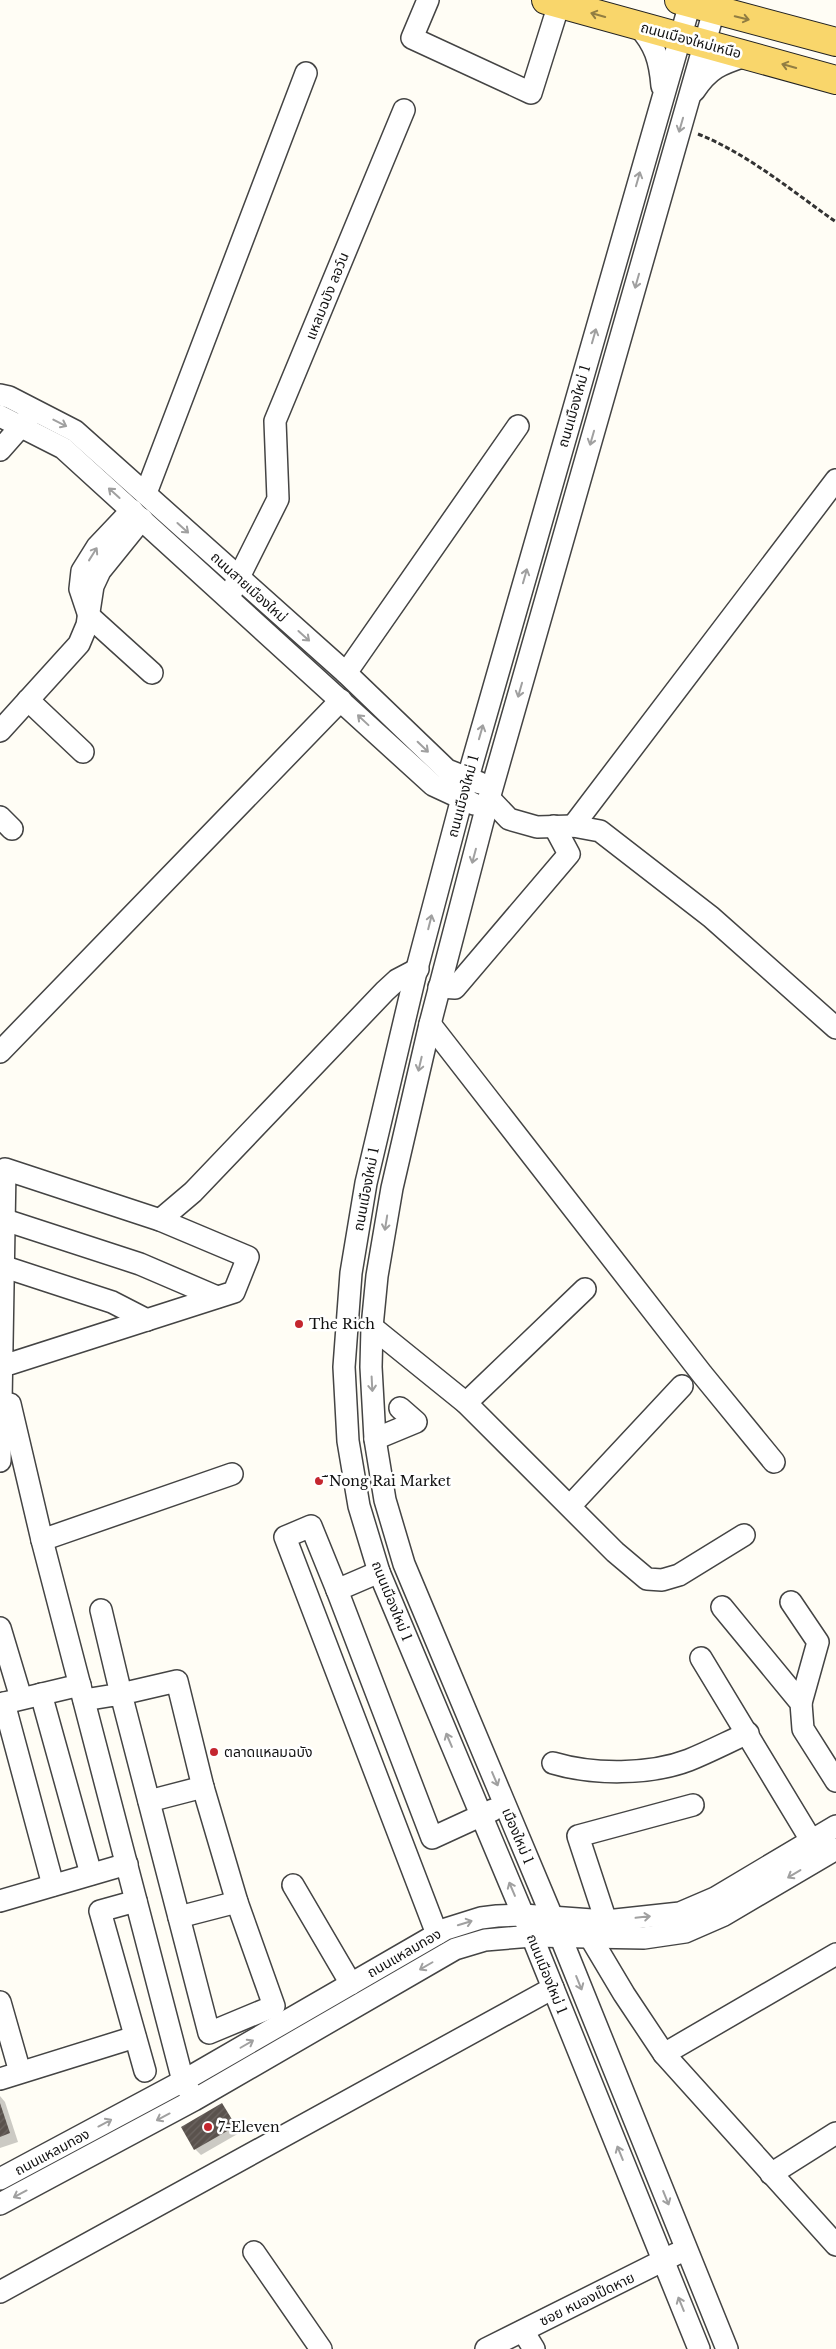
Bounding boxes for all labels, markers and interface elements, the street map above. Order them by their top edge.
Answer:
one-way arrow [591,9,607,19]
one-way arrow [734,14,750,23]
street label: ถนนเมืองใหม่เหนือ [639,18,743,62]
one-way arrow [781,61,797,71]
one-way arrow [676,117,686,133]
one-way arrow [634,172,644,188]
street label: แหลมฉบัง ลอว์น [301,250,353,342]
one-way arrow [631,273,641,289]
one-way arrow [589,328,599,344]
street label: ถนนเมืองใหม่ 1 [554,363,594,449]
one-way arrow [52,418,67,428]
one-way arrow [587,429,597,445]
one-way arrow [107,487,120,499]
one-way arrow [177,522,190,534]
one-way arrow [88,548,98,562]
street label: ถนนสายเมืองใหม่ [207,548,291,626]
one-way arrow [521,568,531,584]
one-way arrow [298,630,311,642]
one-way arrow [515,681,525,697]
one-way arrow [357,714,369,726]
one-way arrow [476,725,486,741]
one-way arrow [417,741,429,753]
street label: ถนนเมืองใหม่ 1 [443,753,483,839]
one-way arrow [469,847,478,863]
one-way arrow [426,914,435,930]
one-way arrow [415,1056,424,1072]
street label: ถนนเมืองใหม่ 1 [349,1146,383,1232]
one-way arrow [380,1214,390,1230]
place label: The Rich [309,1315,375,1333]
marker: The Rich [293,1318,305,1330]
one-way arrow [367,1376,376,1392]
place label: ืNong Rai Market [321,1472,452,1490]
marker: ืNong Rai Market [313,1475,325,1487]
street label: ถนนเมืองใหม่ 1 [368,1558,416,1644]
one-way arrow [444,1732,453,1748]
place label: ตลาดแหลมฉบัง [224,1743,312,1761]
marker: ตลาดแหลมฉบัง [208,1746,220,1758]
one-way arrow [490,1771,500,1786]
street label: เมืองใหม่ 1 [498,1805,538,1867]
one-way arrow [788,1869,802,1879]
one-way arrow [507,1882,517,1897]
one-way arrow [635,1912,651,1922]
one-way arrow [456,1917,472,1927]
street label: ถนนแหลมทอง [364,1925,444,1981]
street label: ถนนเมืองใหม่ 1 [523,1931,571,2017]
one-way arrow [419,1962,433,1972]
one-way arrow [575,1975,585,1990]
one-way arrow [239,2039,253,2049]
one-way arrow [156,2112,171,2122]
one-way arrow [97,2118,112,2128]
place label: 7-Eleven [218,2118,280,2136]
marker: 7-Eleven [202,2121,214,2133]
street label: ถนนแหลมทอง [11,2125,93,2179]
one-way arrow [615,2146,624,2161]
one-way arrow [13,2189,28,2199]
one-way arrow [663,2191,672,2206]
street label: ซอย หนองเป็ดหาย [536,2268,638,2330]
one-way arrow [675,2297,685,2312]

